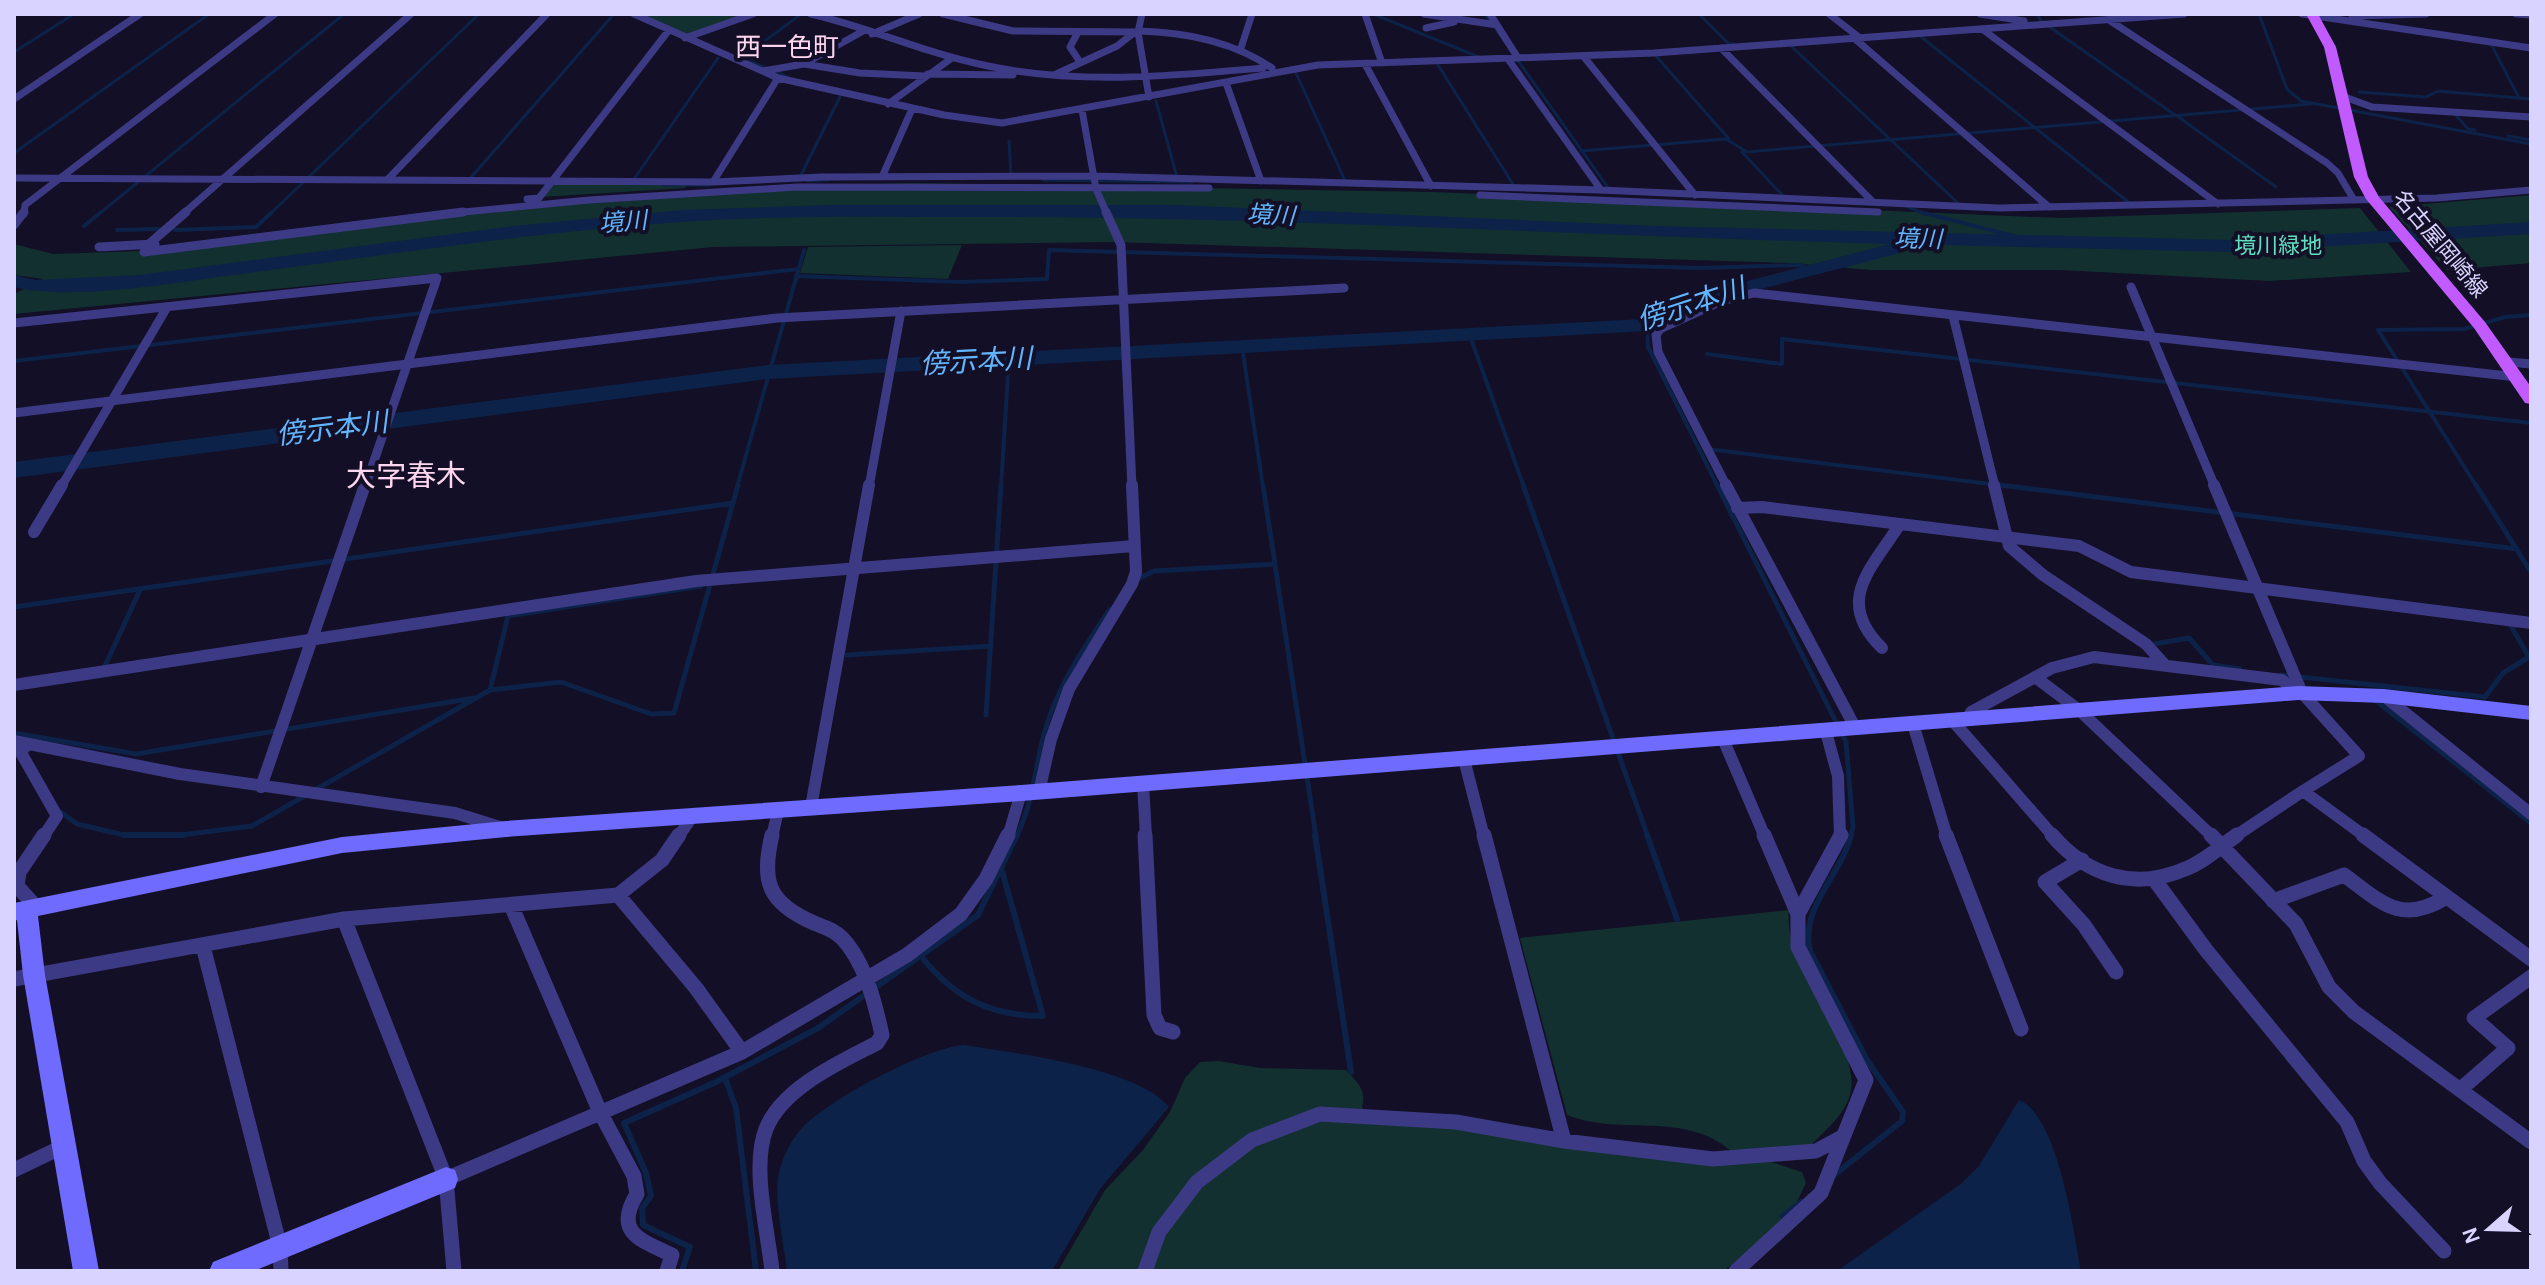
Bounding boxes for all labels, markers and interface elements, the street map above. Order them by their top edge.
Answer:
district label: 西一色町 [735,32,839,63]
street label: 名古屋岡崎線 [2388,185,2492,303]
water label: 境川 [1246,200,1299,230]
water label: 境川 [598,206,651,238]
water label: 境川 [1894,225,1945,253]
park label: 境川緑地 [2234,233,2322,259]
water label: 傍示本川 [1633,270,1752,337]
water label: 傍示本川 [919,341,1036,380]
water label: 傍示本川 [274,404,393,451]
district label: 大字春木 [346,458,466,494]
north arrow [2449,1189,2529,1269]
text: N [2456,1224,2486,1247]

